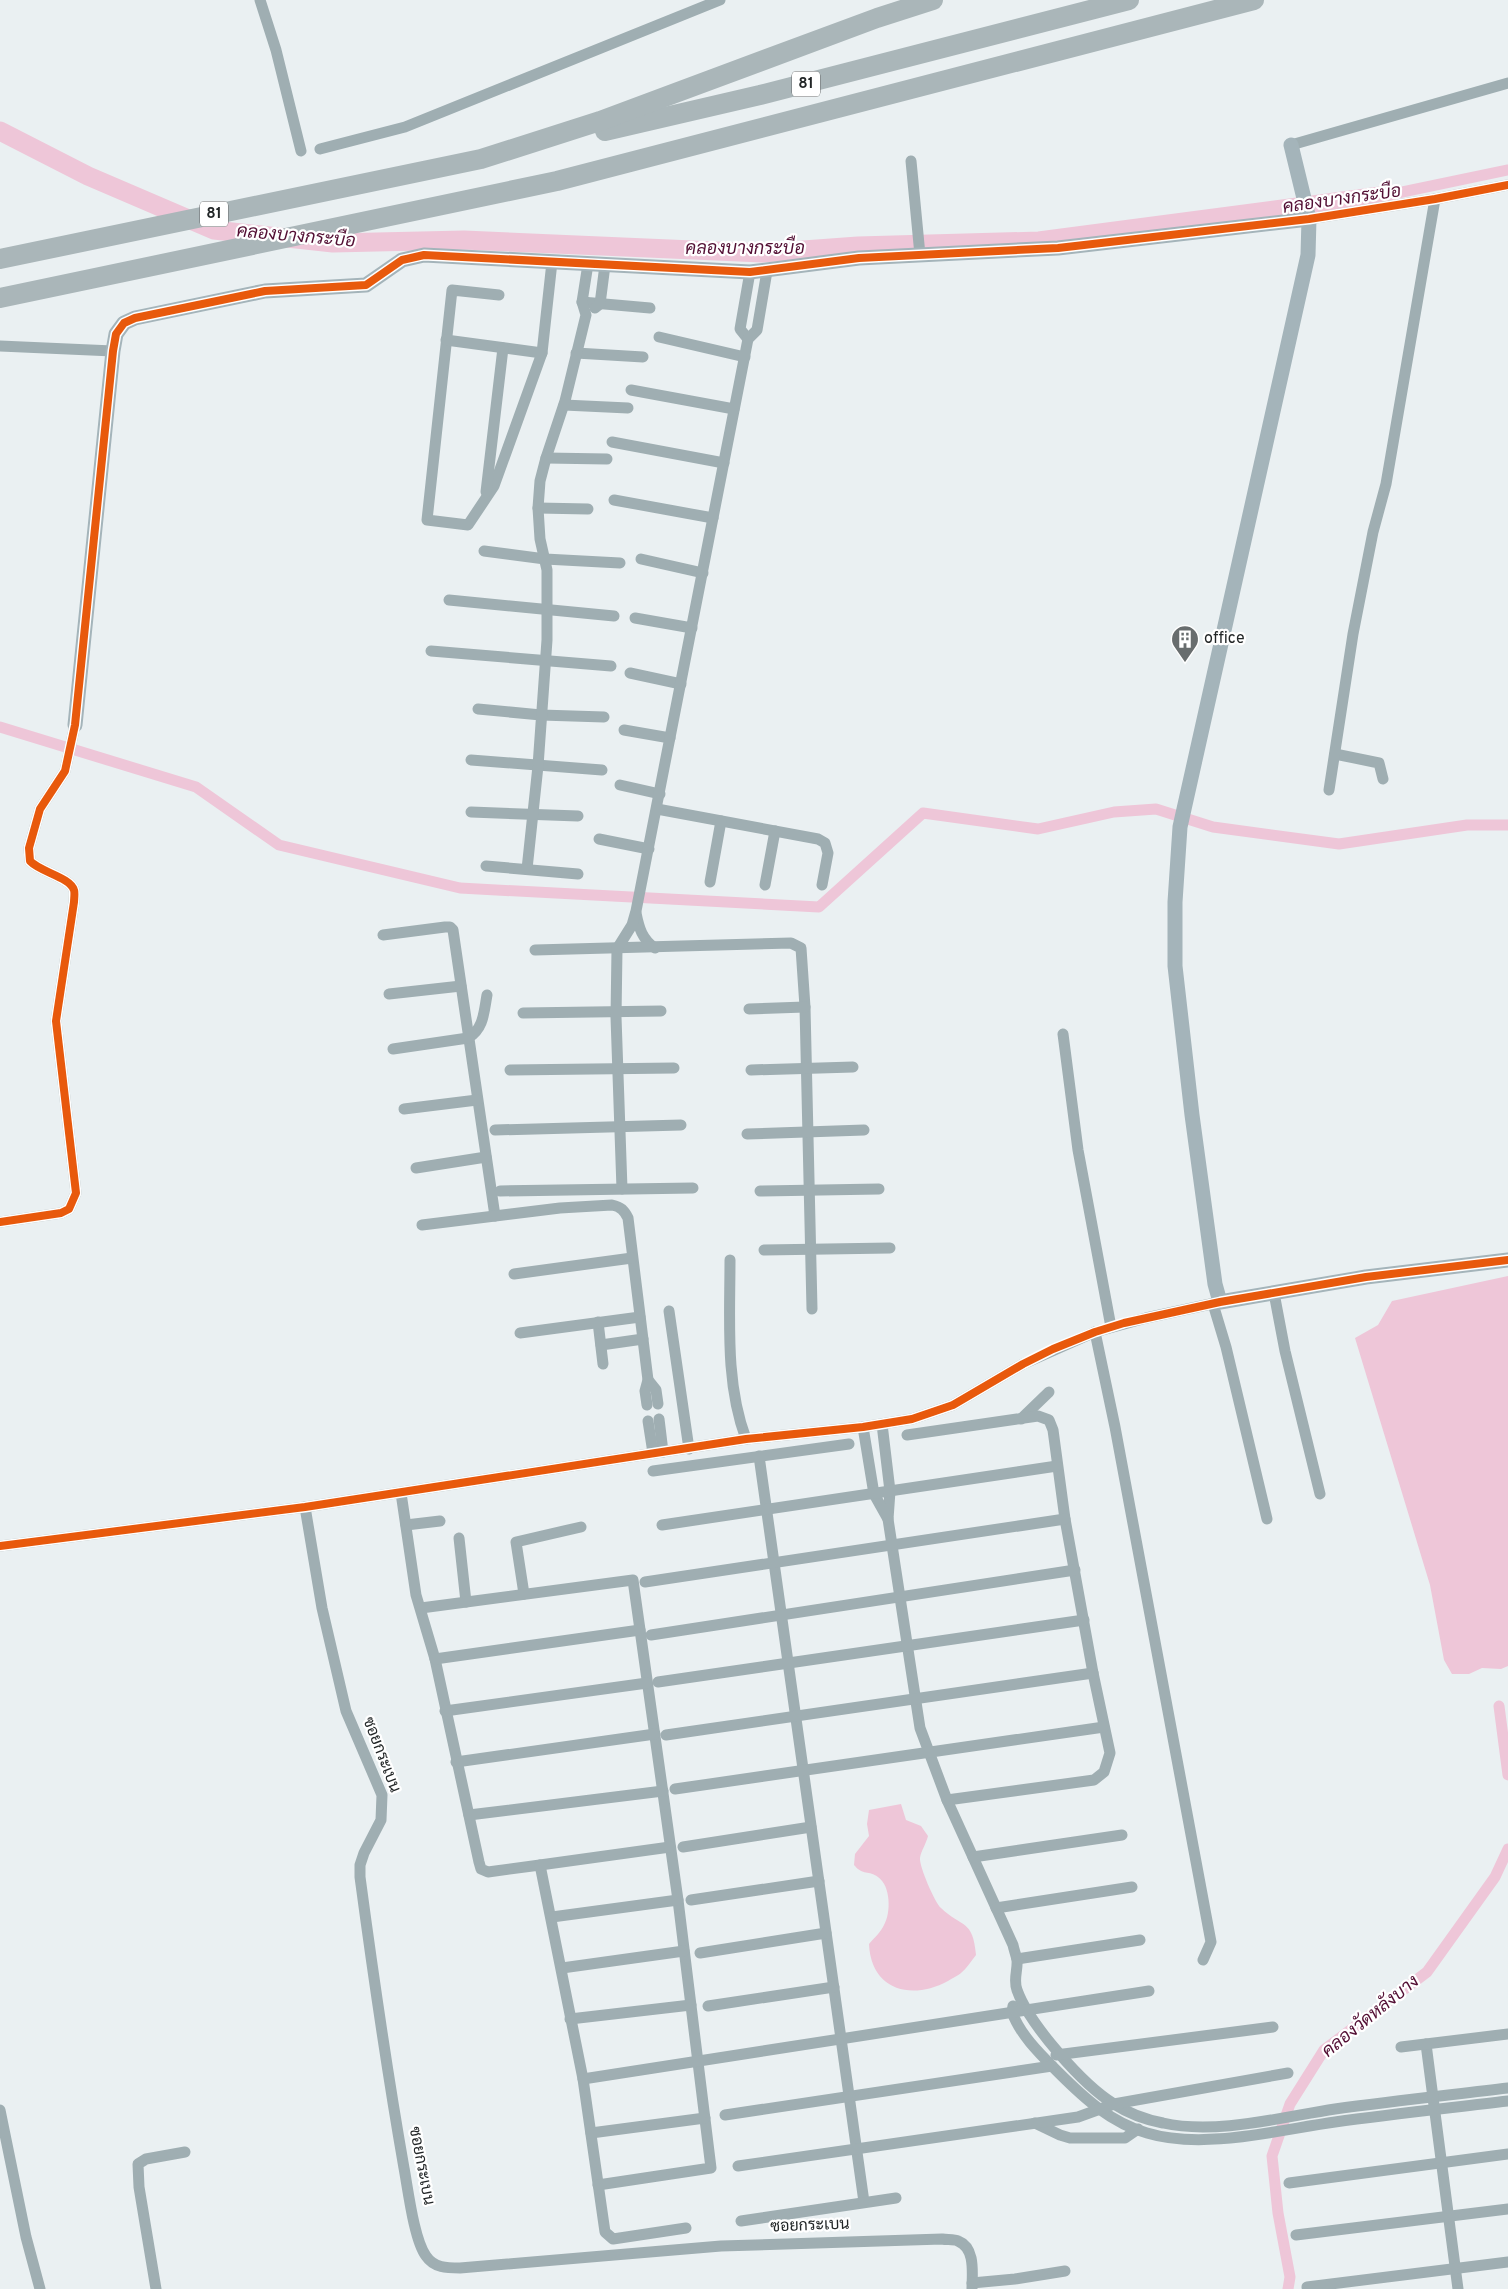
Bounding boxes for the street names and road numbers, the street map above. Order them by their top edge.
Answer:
road number: 81 [792,72,820,96]
road number: 81 [200,202,228,226]
street label: ซอยกระเบน [357,1714,405,1796]
street label: ซอยกระเบน [404,2125,438,2207]
street label: ซอยกระเบน [770,2215,850,2237]

